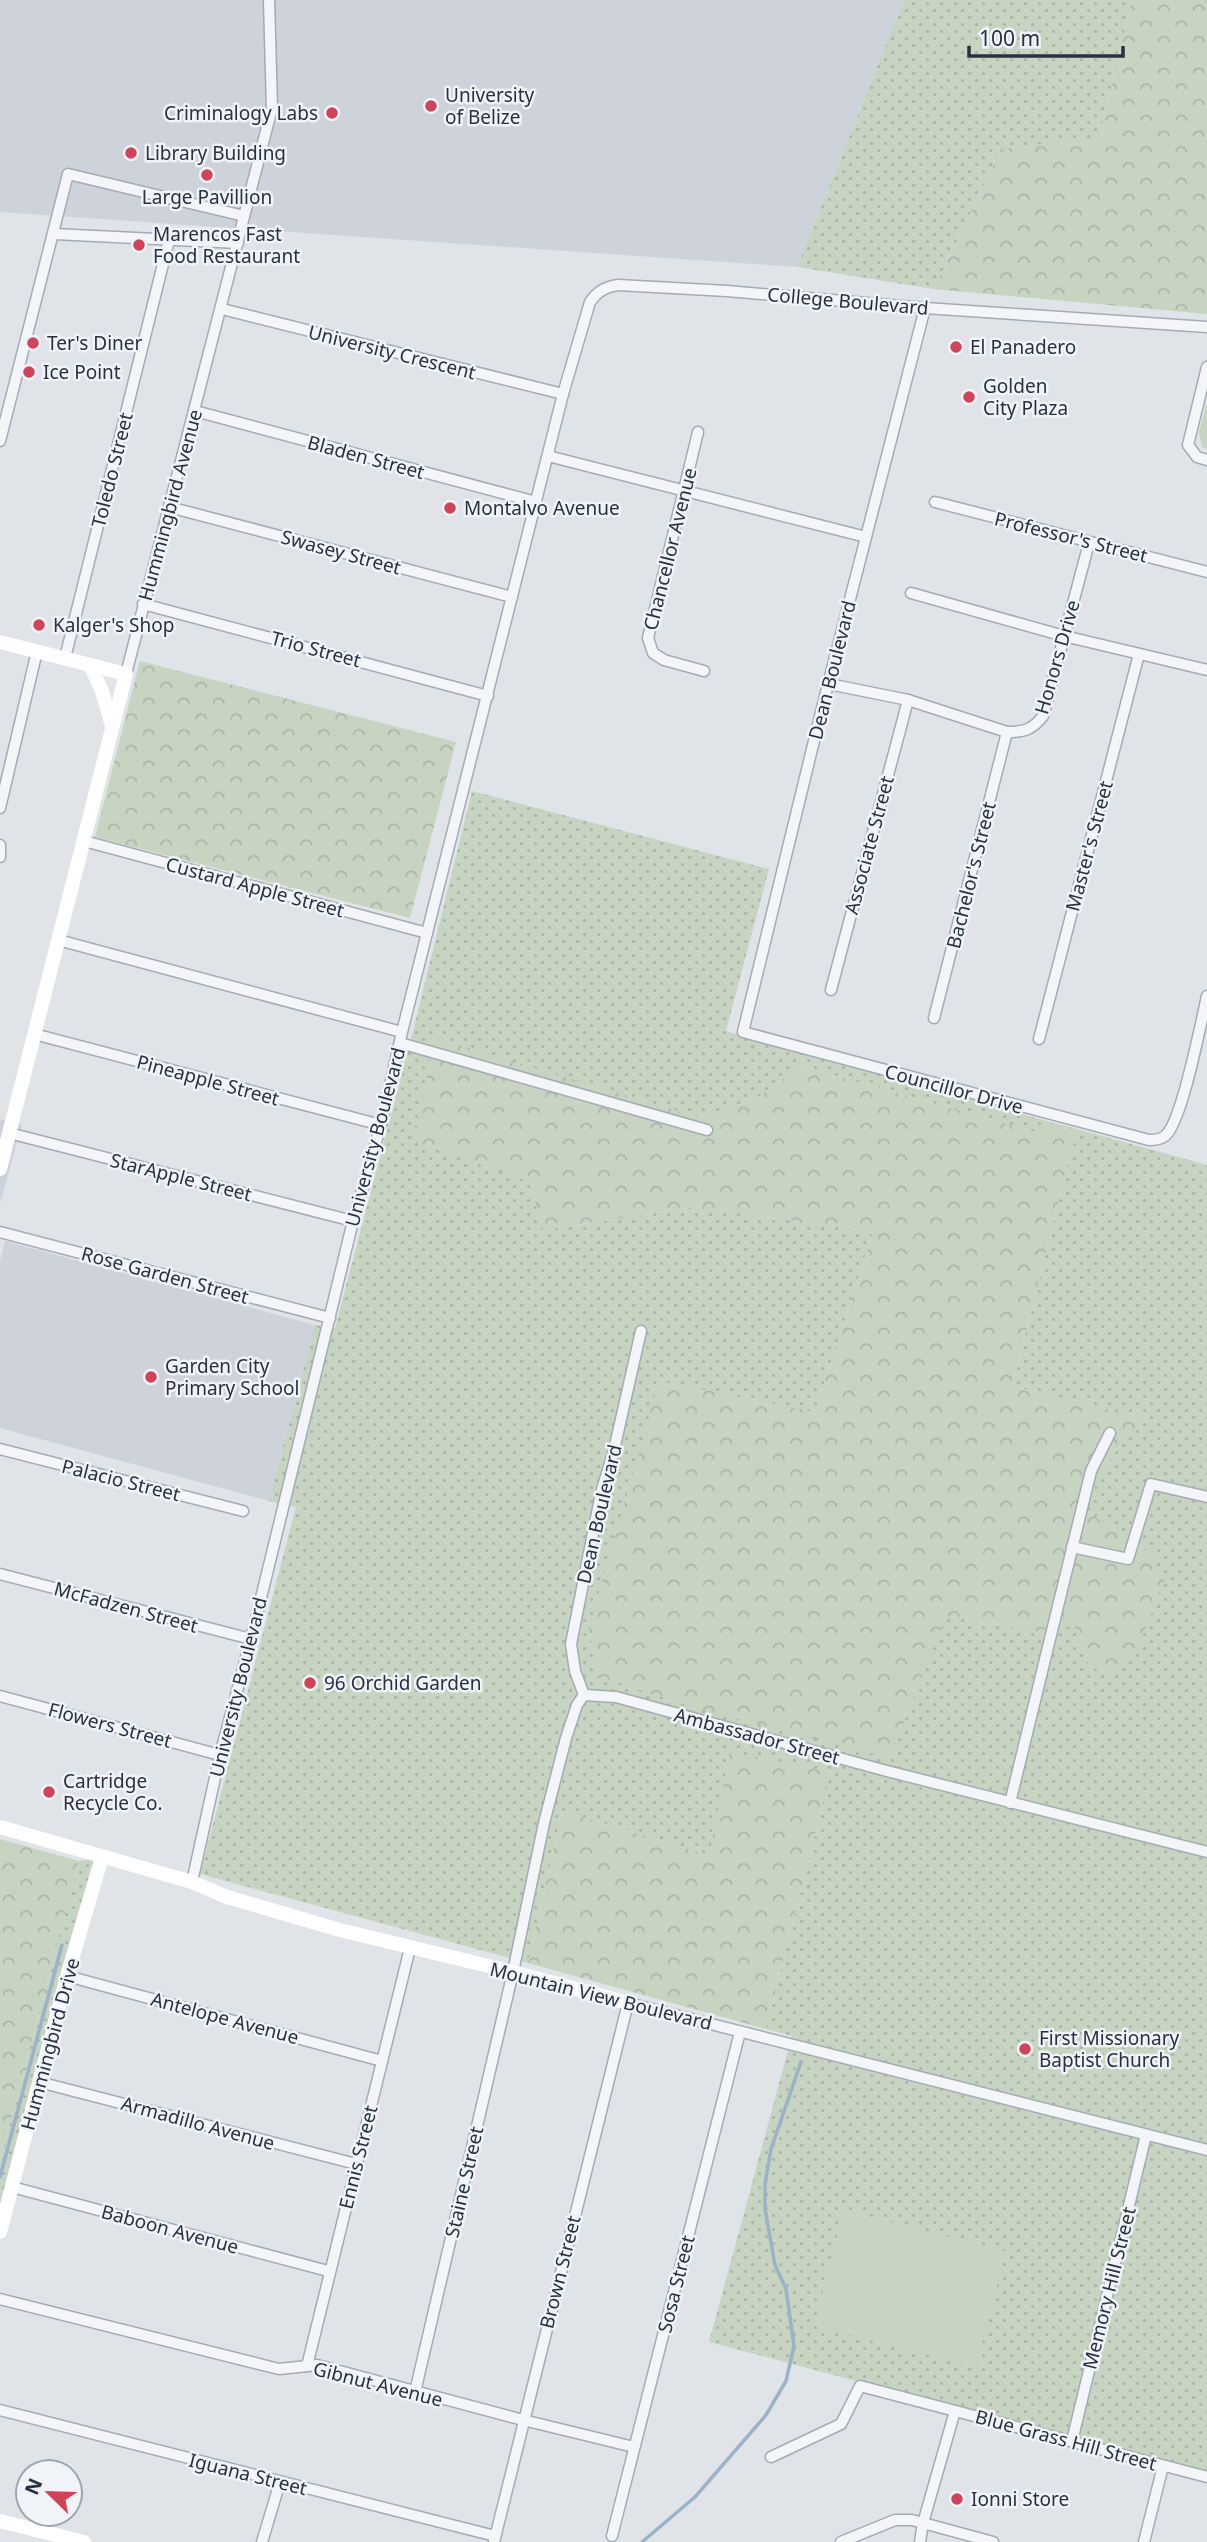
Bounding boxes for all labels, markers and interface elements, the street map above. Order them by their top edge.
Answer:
scale bar [969,14,1123,58]
text: 100 m [979,24,1040,52]
place label: University of Belize [445,82,535,130]
marker: University of Belize [423,98,439,114]
place label: Criminalogy Labs [164,100,318,126]
marker: Criminalogy Labs [324,105,340,121]
place label: Library Building [145,140,286,166]
marker: Library Building [123,145,139,161]
marker: Large Pavillion [199,167,215,183]
place label: Large Pavillion [142,184,272,210]
place label: Marencos Fast Food Restaurant [153,221,300,269]
marker: Marencos Fast Food Restaurant [131,237,147,253]
street label: College Boulevard [766,281,930,321]
street label: University Crescent [305,319,479,385]
place label: Ter's Diner [47,330,143,356]
place label: El Panadero [970,334,1076,360]
marker: Ter's Diner [25,335,41,351]
marker: El Panadero [948,339,964,355]
place label: Ice Point [43,359,121,385]
marker: Ice Point [21,364,37,380]
place label: Golden City Plaza [983,373,1068,421]
marker: Golden City Plaza [961,389,977,405]
street label: Hummingbird Avenue [132,406,208,604]
street label: Toledo Street [85,410,139,530]
street label: Bladen Street [305,429,427,485]
street label: Chancellor Avenue [637,465,703,633]
place label: Montalvo Avenue [464,495,620,521]
marker: Montalvo Avenue [442,500,458,516]
street label: Professor's Street [992,505,1150,569]
street label: Swasey Street [278,524,404,581]
street label: Honors Drive [1028,597,1086,717]
street label: Dean Boulevard [802,598,862,742]
place label: Kalger's Shop [53,612,174,638]
marker: Kalger's Shop [31,617,47,633]
street label: Trio Street [268,625,364,673]
street label: Associate Street [838,773,900,917]
street label: Master's Street [1059,778,1119,914]
street label: Bachelor's Street [940,799,1002,951]
street label: Custard Apple Street [163,851,347,923]
street label: University Boulevard [339,1045,411,1229]
street label: Pineapple Street [134,1048,282,1112]
street label: Councillor Drive [882,1058,1026,1120]
street label: StarApple Street [108,1147,255,1207]
street label: Rose Garden Street [78,1240,252,1310]
place label: Garden City Primary School [165,1353,299,1401]
marker: Garden City Primary School [143,1369,159,1385]
street label: Dean Boulevard [570,1442,628,1586]
street label: Palacio Street [59,1453,183,1507]
street label: McFadzen Street [51,1575,201,1639]
street label: University Boulevard [203,1594,273,1780]
place label: 96 Orchid Garden [324,1670,481,1696]
marker: 96 Orchid Garden [302,1675,318,1691]
street label: Flowers Street [46,1696,175,1754]
street label: Ambassador Street [671,1701,843,1771]
place label: Cartridge Recycle Co. [63,1768,163,1816]
marker: Cartridge Recycle Co. [41,1784,57,1800]
street label: Hummingbird Drive [14,1955,86,2133]
street label: Mountain View Boulevard [487,1956,715,2036]
street label: Antelope Avenue [148,1986,302,2050]
place label: First Missionary Baptist Church [1039,2025,1179,2073]
marker: First Missionary Baptist Church [1017,2041,1033,2057]
street label: Armadillo Avenue [118,2090,278,2156]
street label: Ennis Street [333,2102,383,2212]
street label: Staine Street [439,2124,489,2240]
street label: Baboon Avenue [98,2198,242,2260]
street label: Memory Hill Street [1076,2204,1142,2372]
street label: Brown Street [533,2213,587,2331]
street label: Sosa Street [651,2232,701,2336]
street label: Gibnut Avenue [311,2355,445,2413]
street label: Blue Grass Hill Street [973,2403,1160,2477]
street label: Iguana Street [186,2447,310,2501]
north arrow [14,2458,84,2528]
text: N [18,2474,48,2499]
place label: Ionni Store [971,2486,1069,2512]
marker: Ionni Store [949,2491,965,2507]

